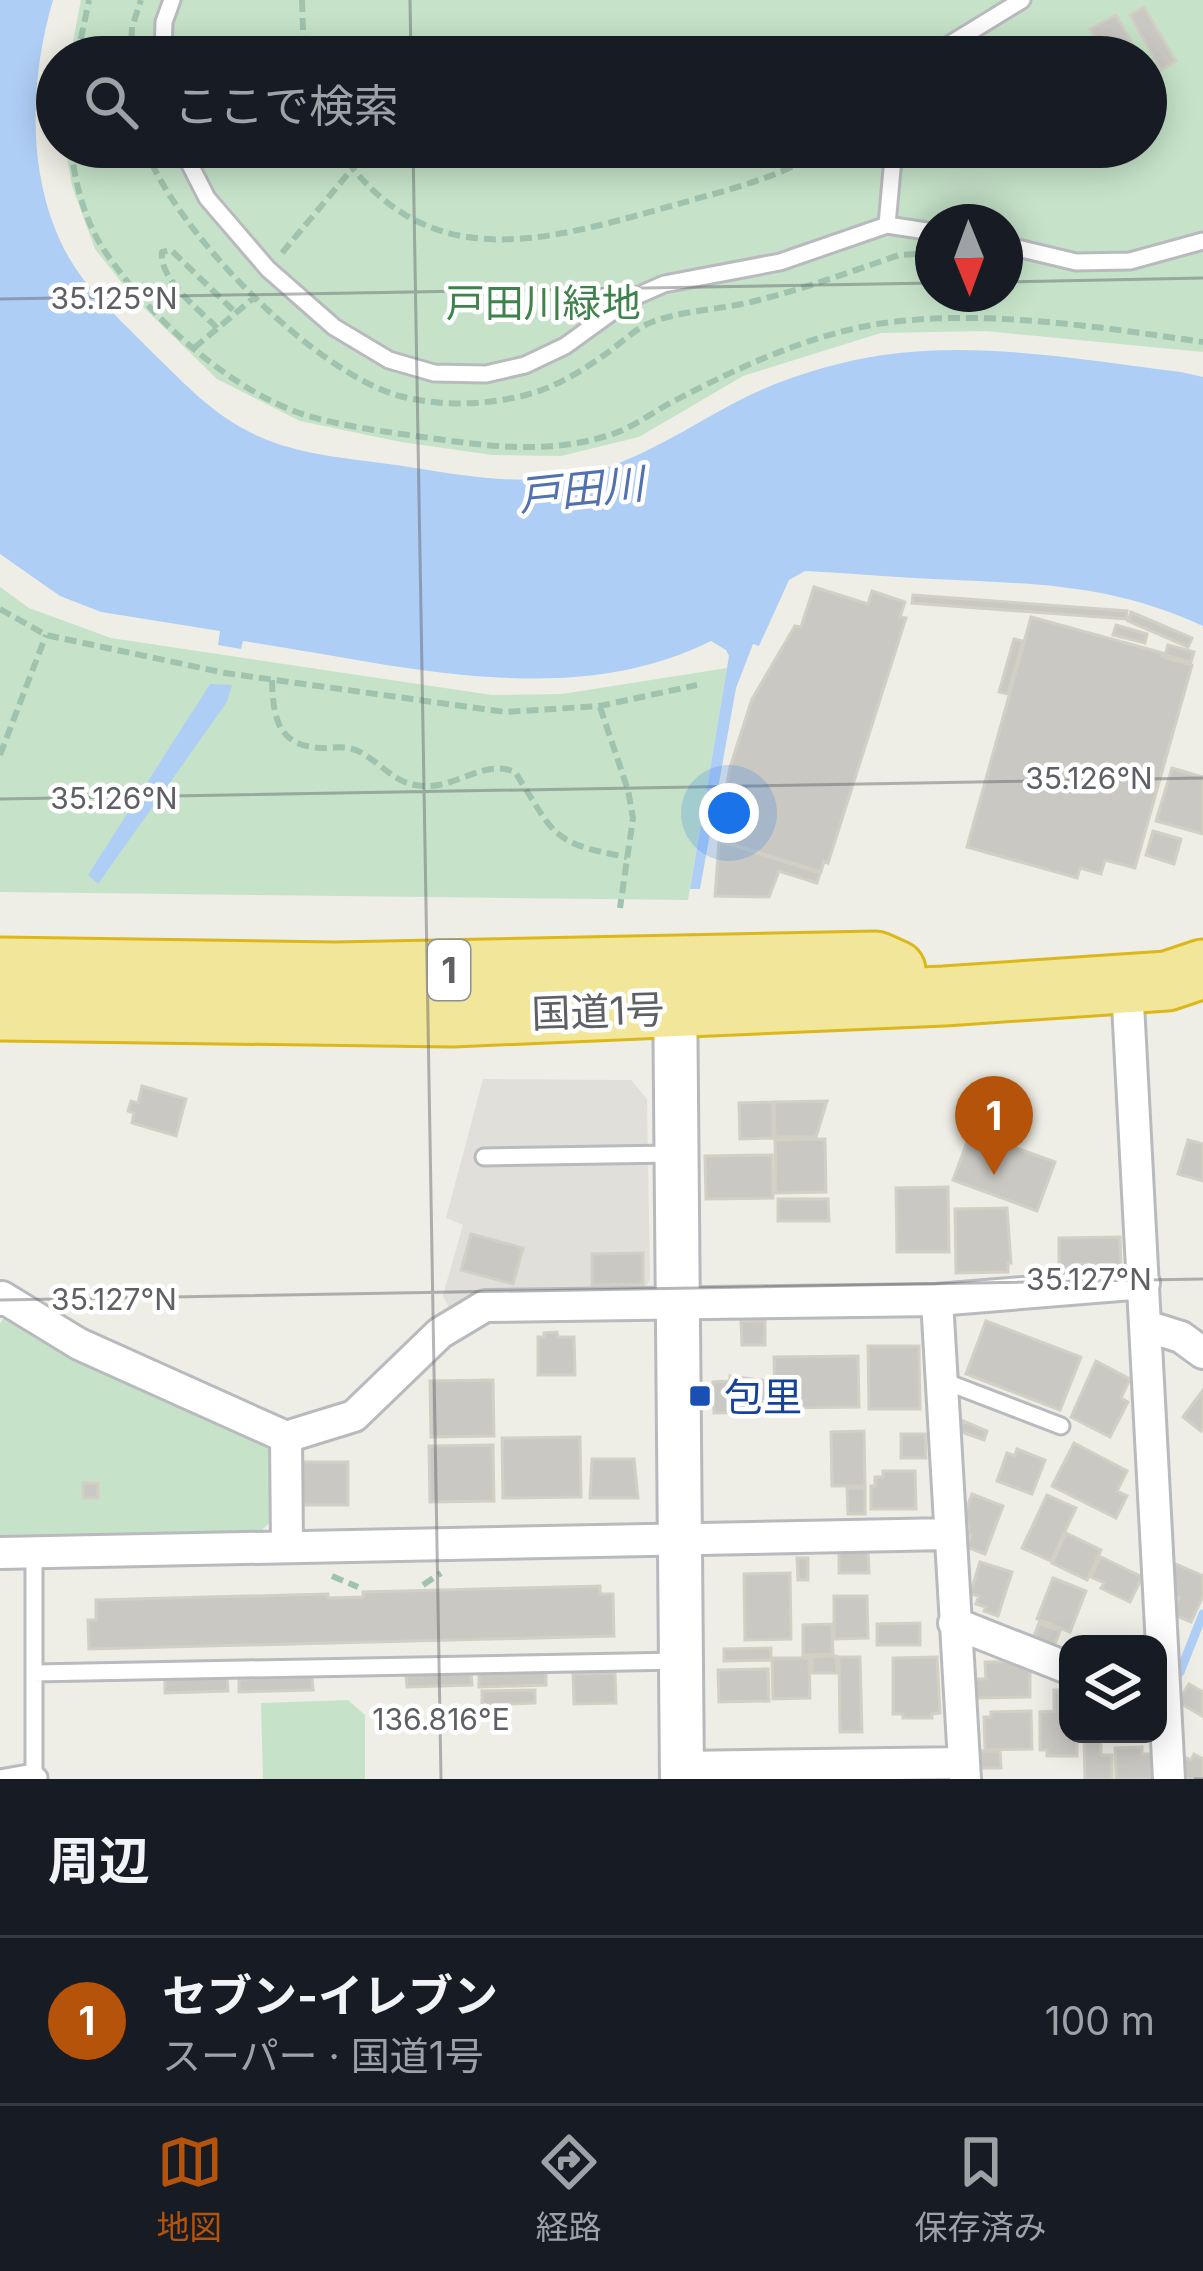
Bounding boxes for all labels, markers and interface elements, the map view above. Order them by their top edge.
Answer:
search box [36,36,1167,168]
icon: search [78,69,144,135]
text: ここで検索 [174,78,399,133]
north arrow [915,204,1023,312]
park label: 戸田川緑地 [445,279,641,326]
text: 35.125°N [50,280,178,316]
water label: 戸田川 [516,457,650,521]
text: 35.126°N [1025,760,1153,796]
text: 35.126°N [50,780,178,816]
your location [699,783,759,843]
road number: 1 [428,940,470,1000]
street label: 国道1号 [531,985,665,1037]
pin: 1 [955,1076,1033,1175]
text: 35.127°N [1026,1261,1152,1297]
text: 35.127°N [51,1281,177,1317]
place label: 包里 [724,1373,802,1420]
marker: 包里 [687,1383,713,1409]
map controls [1059,1635,1167,1743]
button: layers [1059,1635,1167,1743]
text: 136.816°E [372,1701,510,1737]
text: 周辺 [48,1830,150,1891]
text: セブン-イレブン [162,1968,498,2023]
text: 1 [79,1997,95,2044]
text: 100 m [1045,1997,1155,2044]
text: スーパー · 国道1号 [162,2032,484,2079]
tab: 地図 [157,2129,223,2249]
tab: 経路 [536,2129,602,2249]
tab: 保存済み [915,2129,1047,2249]

